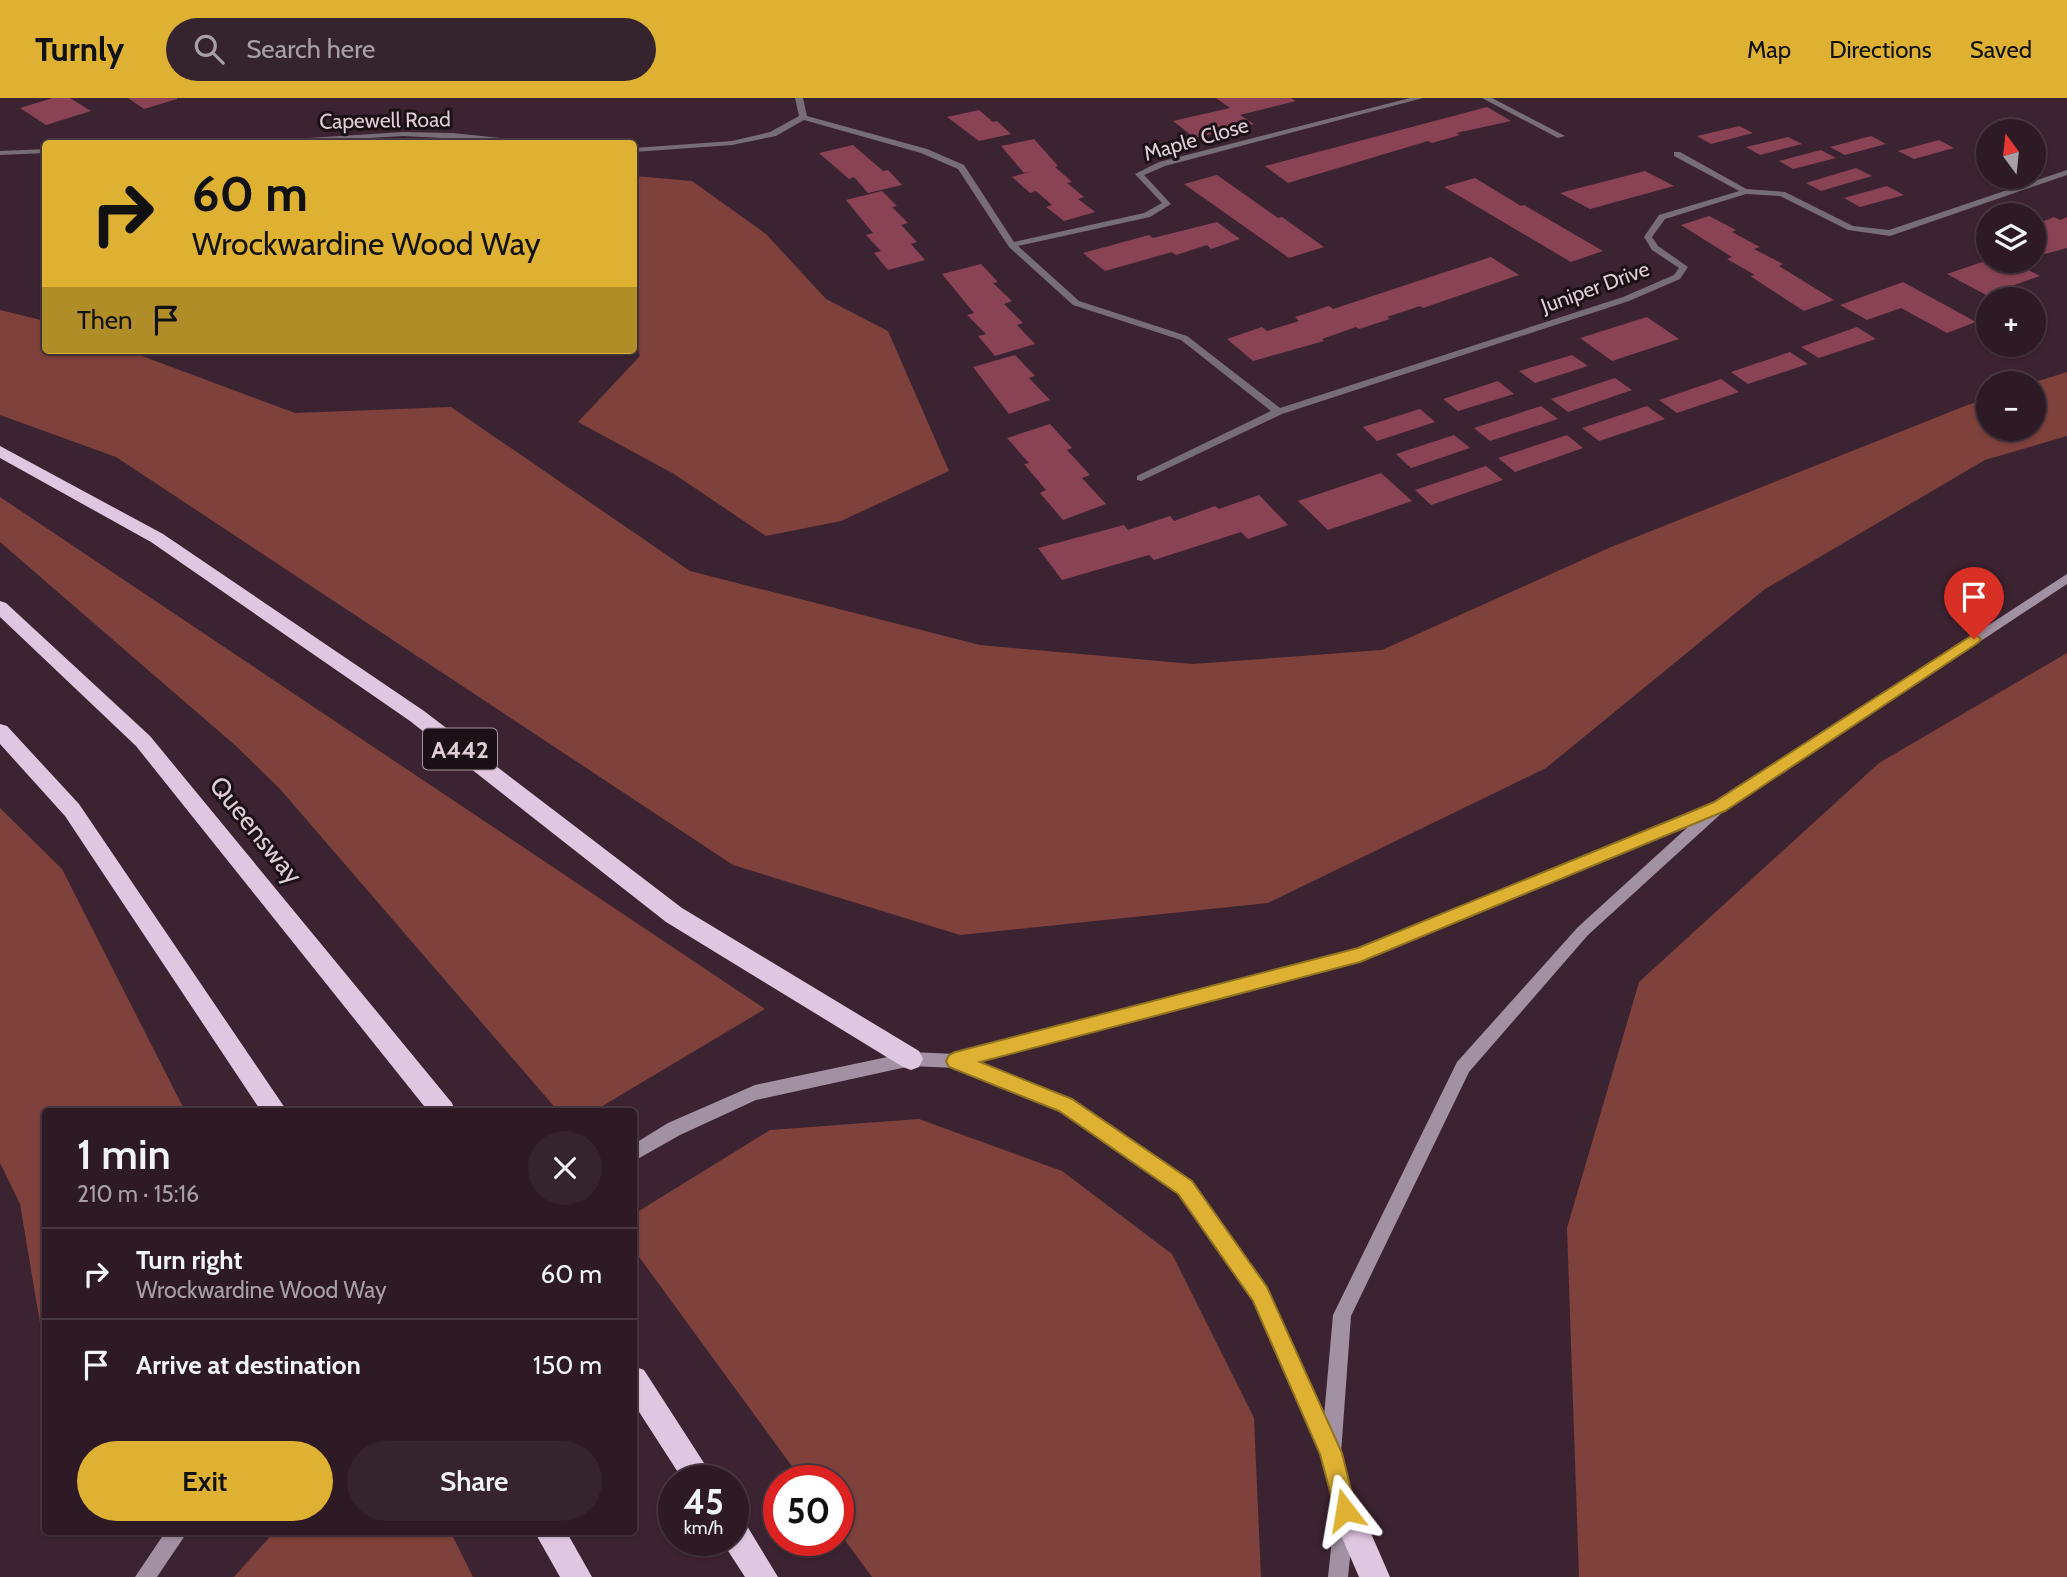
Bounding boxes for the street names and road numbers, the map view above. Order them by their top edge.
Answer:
street label: Capewell Road [319,106,451,134]
street label: Maple Close [1141,112,1251,166]
street label: Juniper Drive [1537,256,1653,318]
road number: A442 [423,728,497,770]
street label: Queensway [203,770,309,890]

